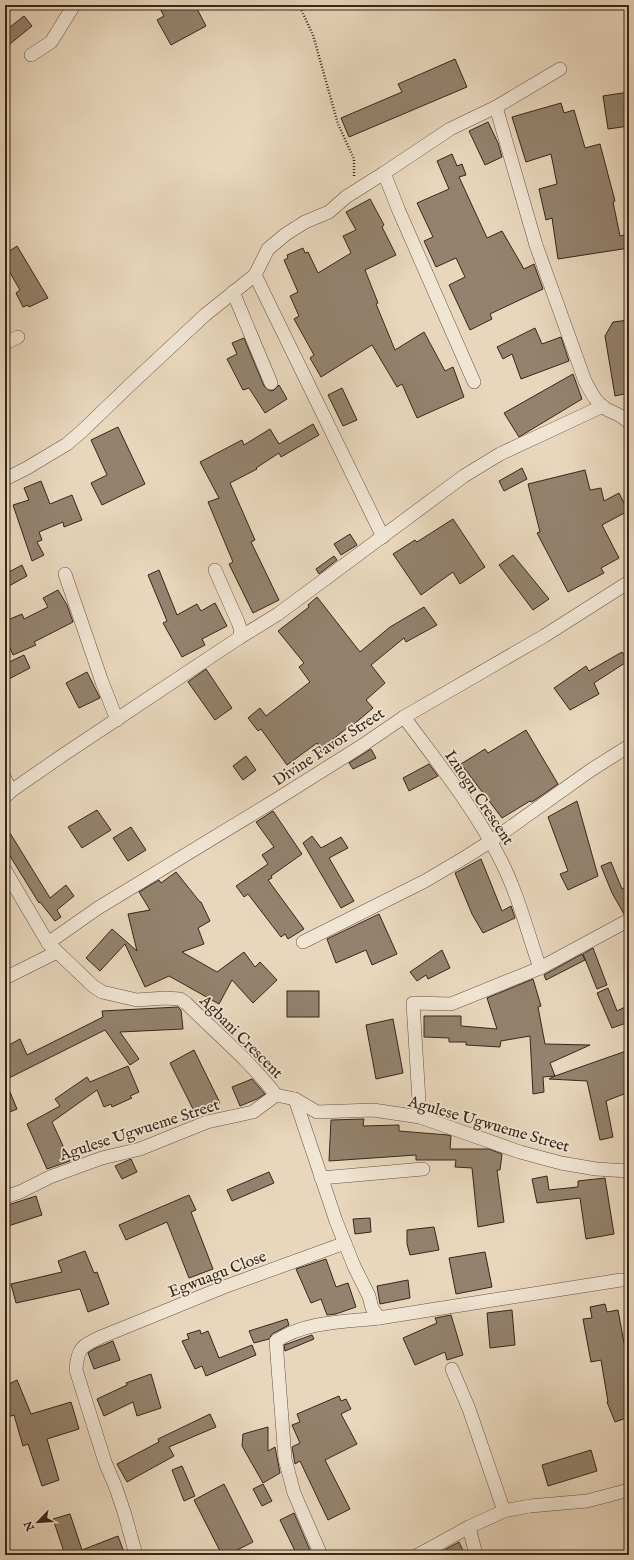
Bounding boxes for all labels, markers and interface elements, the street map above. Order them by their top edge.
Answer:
street label: Divine Favor Street [270,704,389,791]
street label: Izuogu Crescent [439,747,518,850]
street label: Agbani Crescent [194,991,287,1084]
street label: Agulese Ugwueme Street [405,1092,572,1158]
street label: Agulese Ugwueme Street [56,1095,223,1167]
street label: Egwuagu Close [166,1247,270,1303]
north arrow [18,1502,58,1542]
text: N [21,1518,39,1534]

